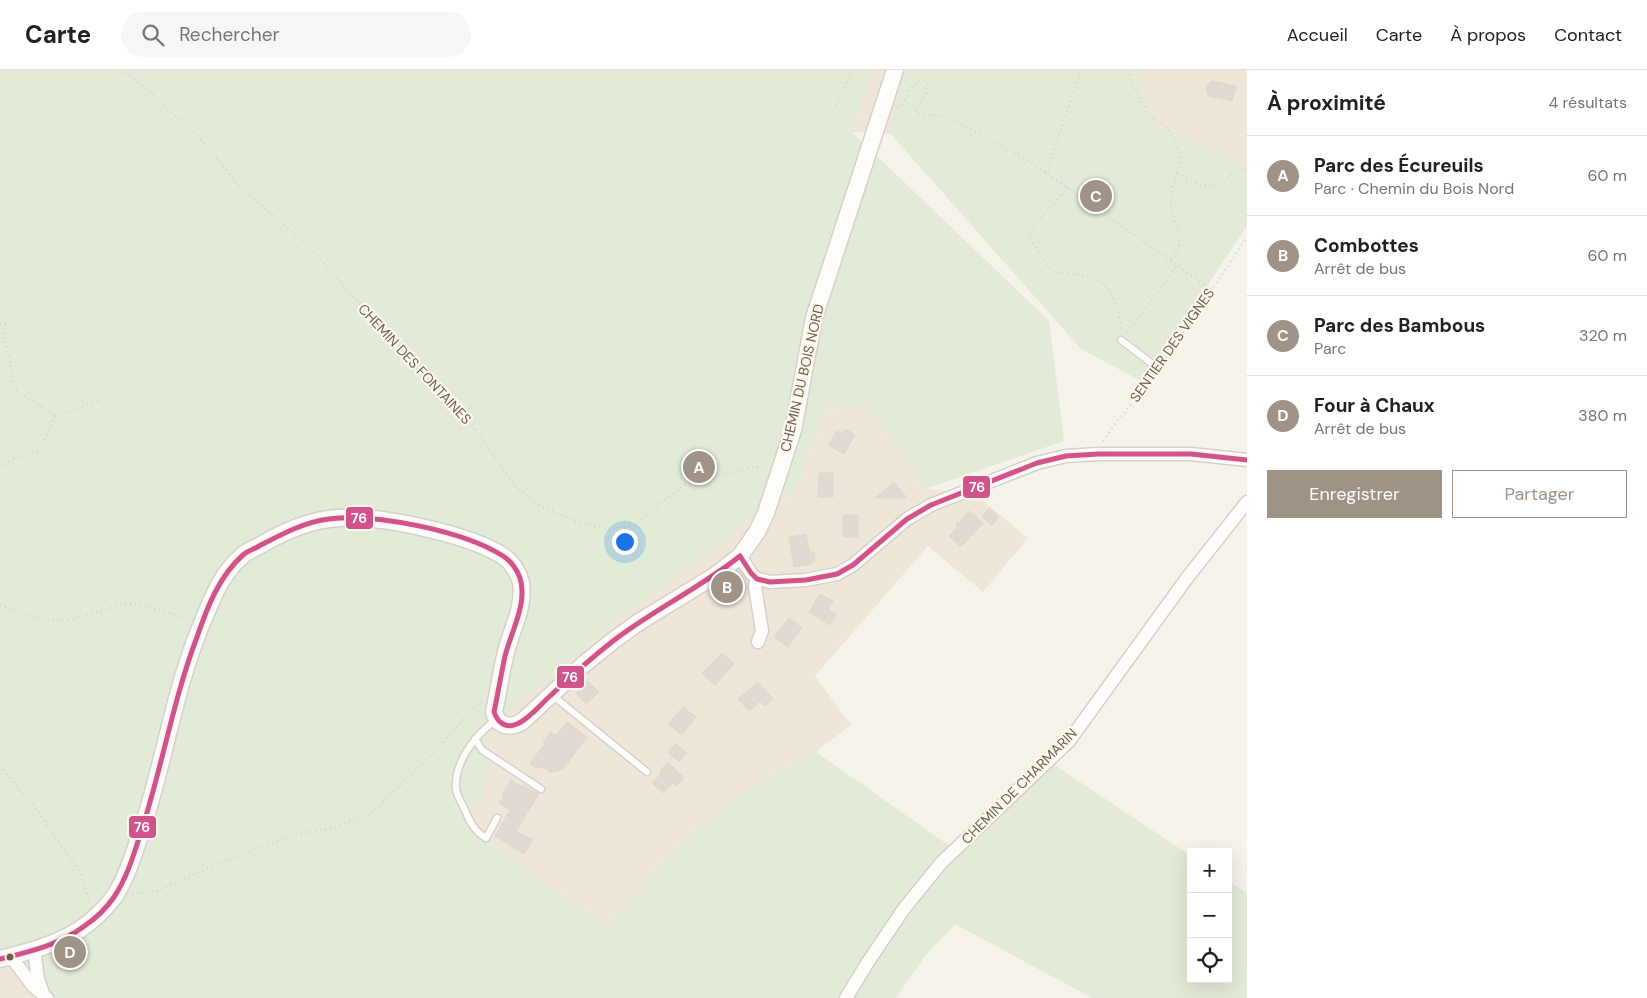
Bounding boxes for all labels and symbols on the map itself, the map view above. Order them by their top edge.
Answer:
pin: C [1080,177,1112,215]
street label: SENTIER DES VIGNES [1126,284,1218,406]
street label: CHEMIN DES FONTAINES [354,300,476,428]
street label: CHEMIN DU BOIS NORD [776,302,828,454]
pin: A [683,448,715,486]
line badge: 76 [962,475,991,499]
text: 76 [969,478,985,496]
line badge: 76 [345,506,374,530]
text: 76 [351,509,367,527]
your location [612,529,638,555]
pin: B [711,568,743,606]
line badge: 76 [556,665,585,689]
text: 76 [562,668,578,686]
street label: CHEMIN DE CHARMARIN [957,724,1081,848]
line badge: 76 [128,815,157,839]
text: 76 [134,818,150,836]
pin: D [54,933,86,971]
unlabelled marker [5,952,15,962]

